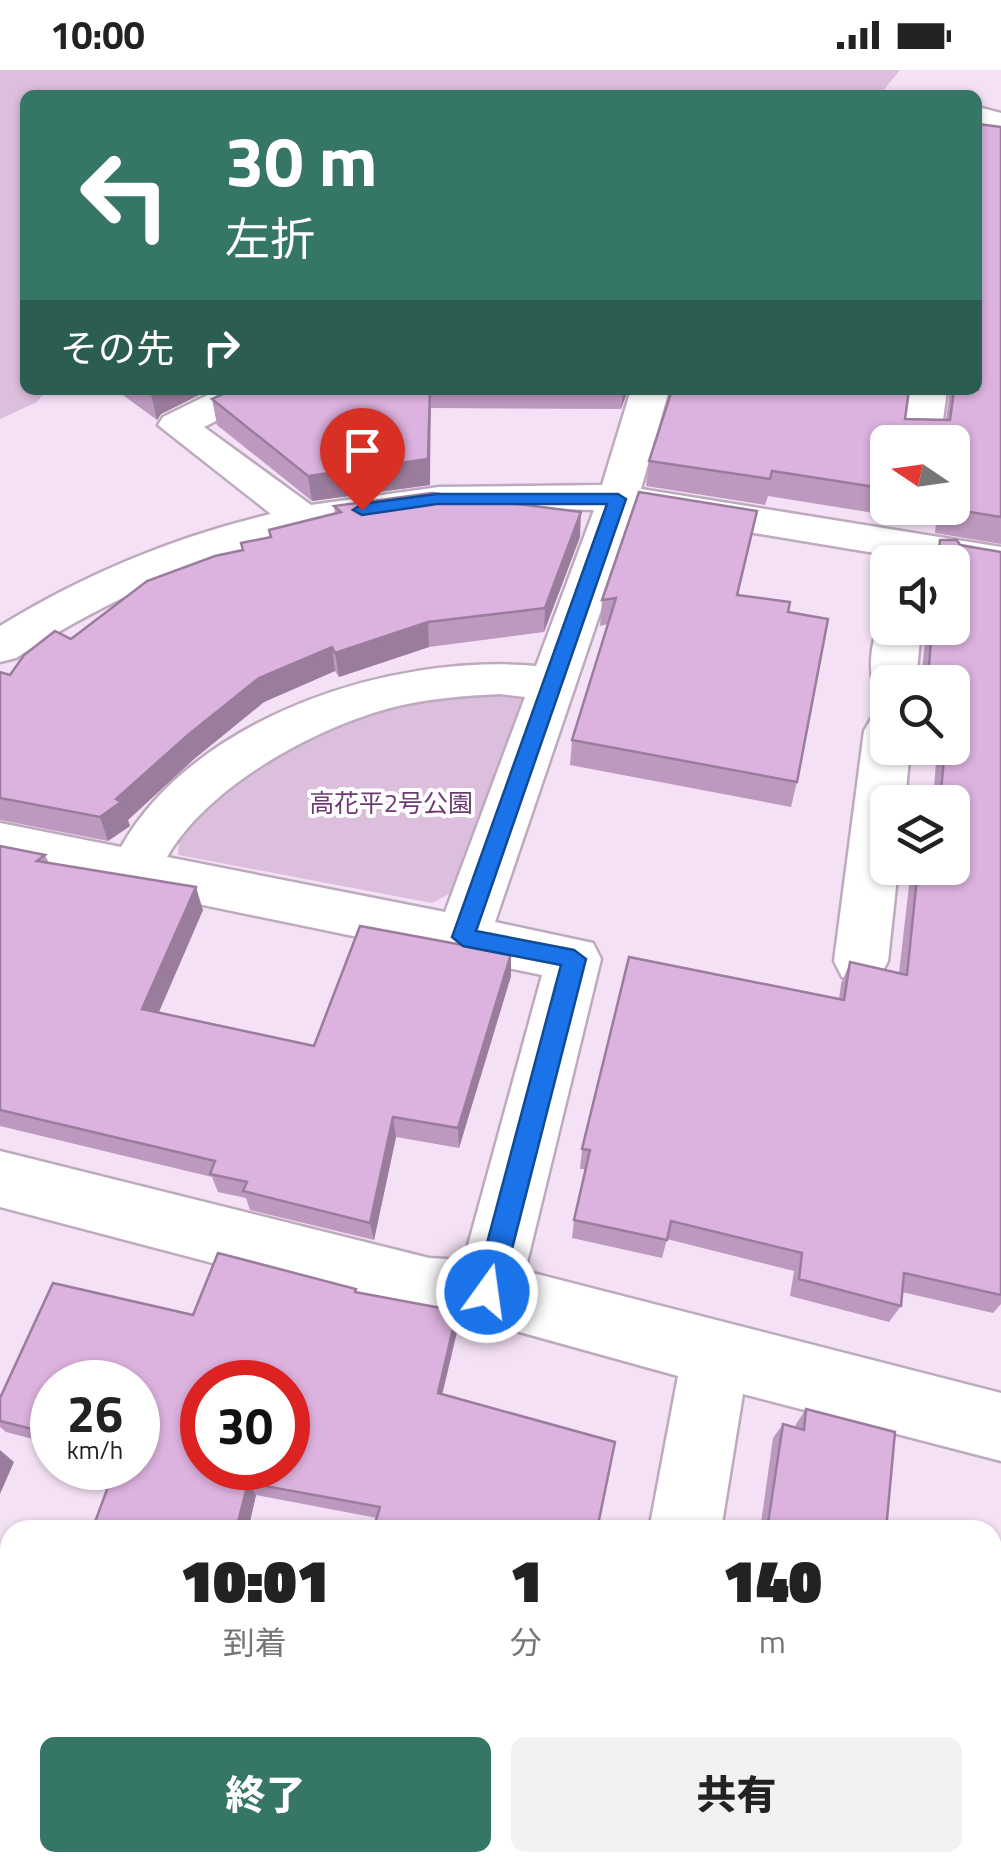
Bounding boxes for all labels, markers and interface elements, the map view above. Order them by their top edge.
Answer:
text: 10:00 [50,6,145,64]
text: 30 m [225,107,378,213]
icon: left [60,130,190,260]
text: 左折 [225,204,315,272]
text: その先 [60,319,174,377]
icon: right [194,320,249,375]
pin [320,408,405,511]
icon: arrive [335,423,390,478]
north arrow [870,425,970,525]
map controls [870,425,970,885]
button: sound [870,545,970,645]
button: search [870,665,970,765]
park label: 高花平2号公園 [309,784,473,822]
button: layers [870,785,970,885]
position arrow [435,1240,539,1344]
speed limit sign: 30 [180,1360,310,1490]
text: 26 [67,1375,123,1451]
text: km/h [67,1431,123,1469]
text: 10:01 [180,1534,329,1625]
text: 1 [510,1534,543,1625]
text: 140 [723,1534,822,1625]
text: m [759,1617,786,1665]
text: 到着 [223,1618,287,1666]
text: 分 [510,1618,542,1666]
button: 終了 [40,1737,491,1852]
button: 共有 [511,1737,962,1852]

